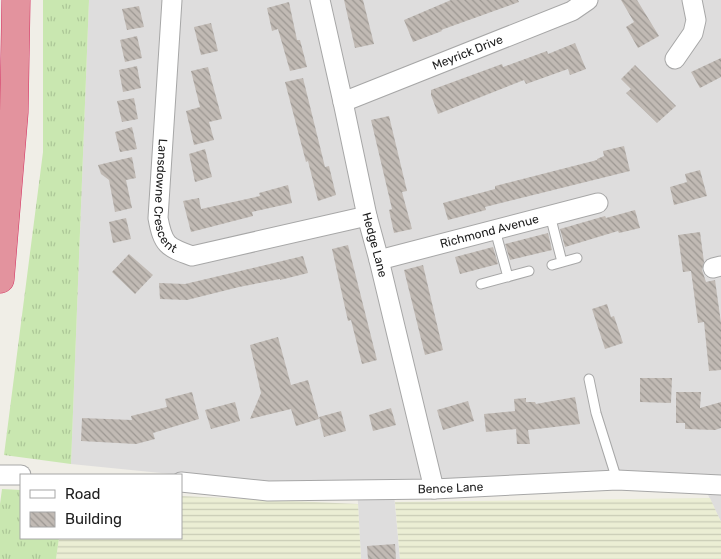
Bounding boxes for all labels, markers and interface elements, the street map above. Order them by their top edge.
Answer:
street label: Meyrick Drive [430,32,505,73]
street label: Lansdowne Crescent [151,138,180,256]
street label: Hedge Lane [359,211,390,279]
street label: Richmond Avenue [438,212,540,251]
legend [20,474,182,539]
street label: Bence Lane [418,480,484,496]
text: Road [65,485,101,503]
text: Building [65,510,122,528]

